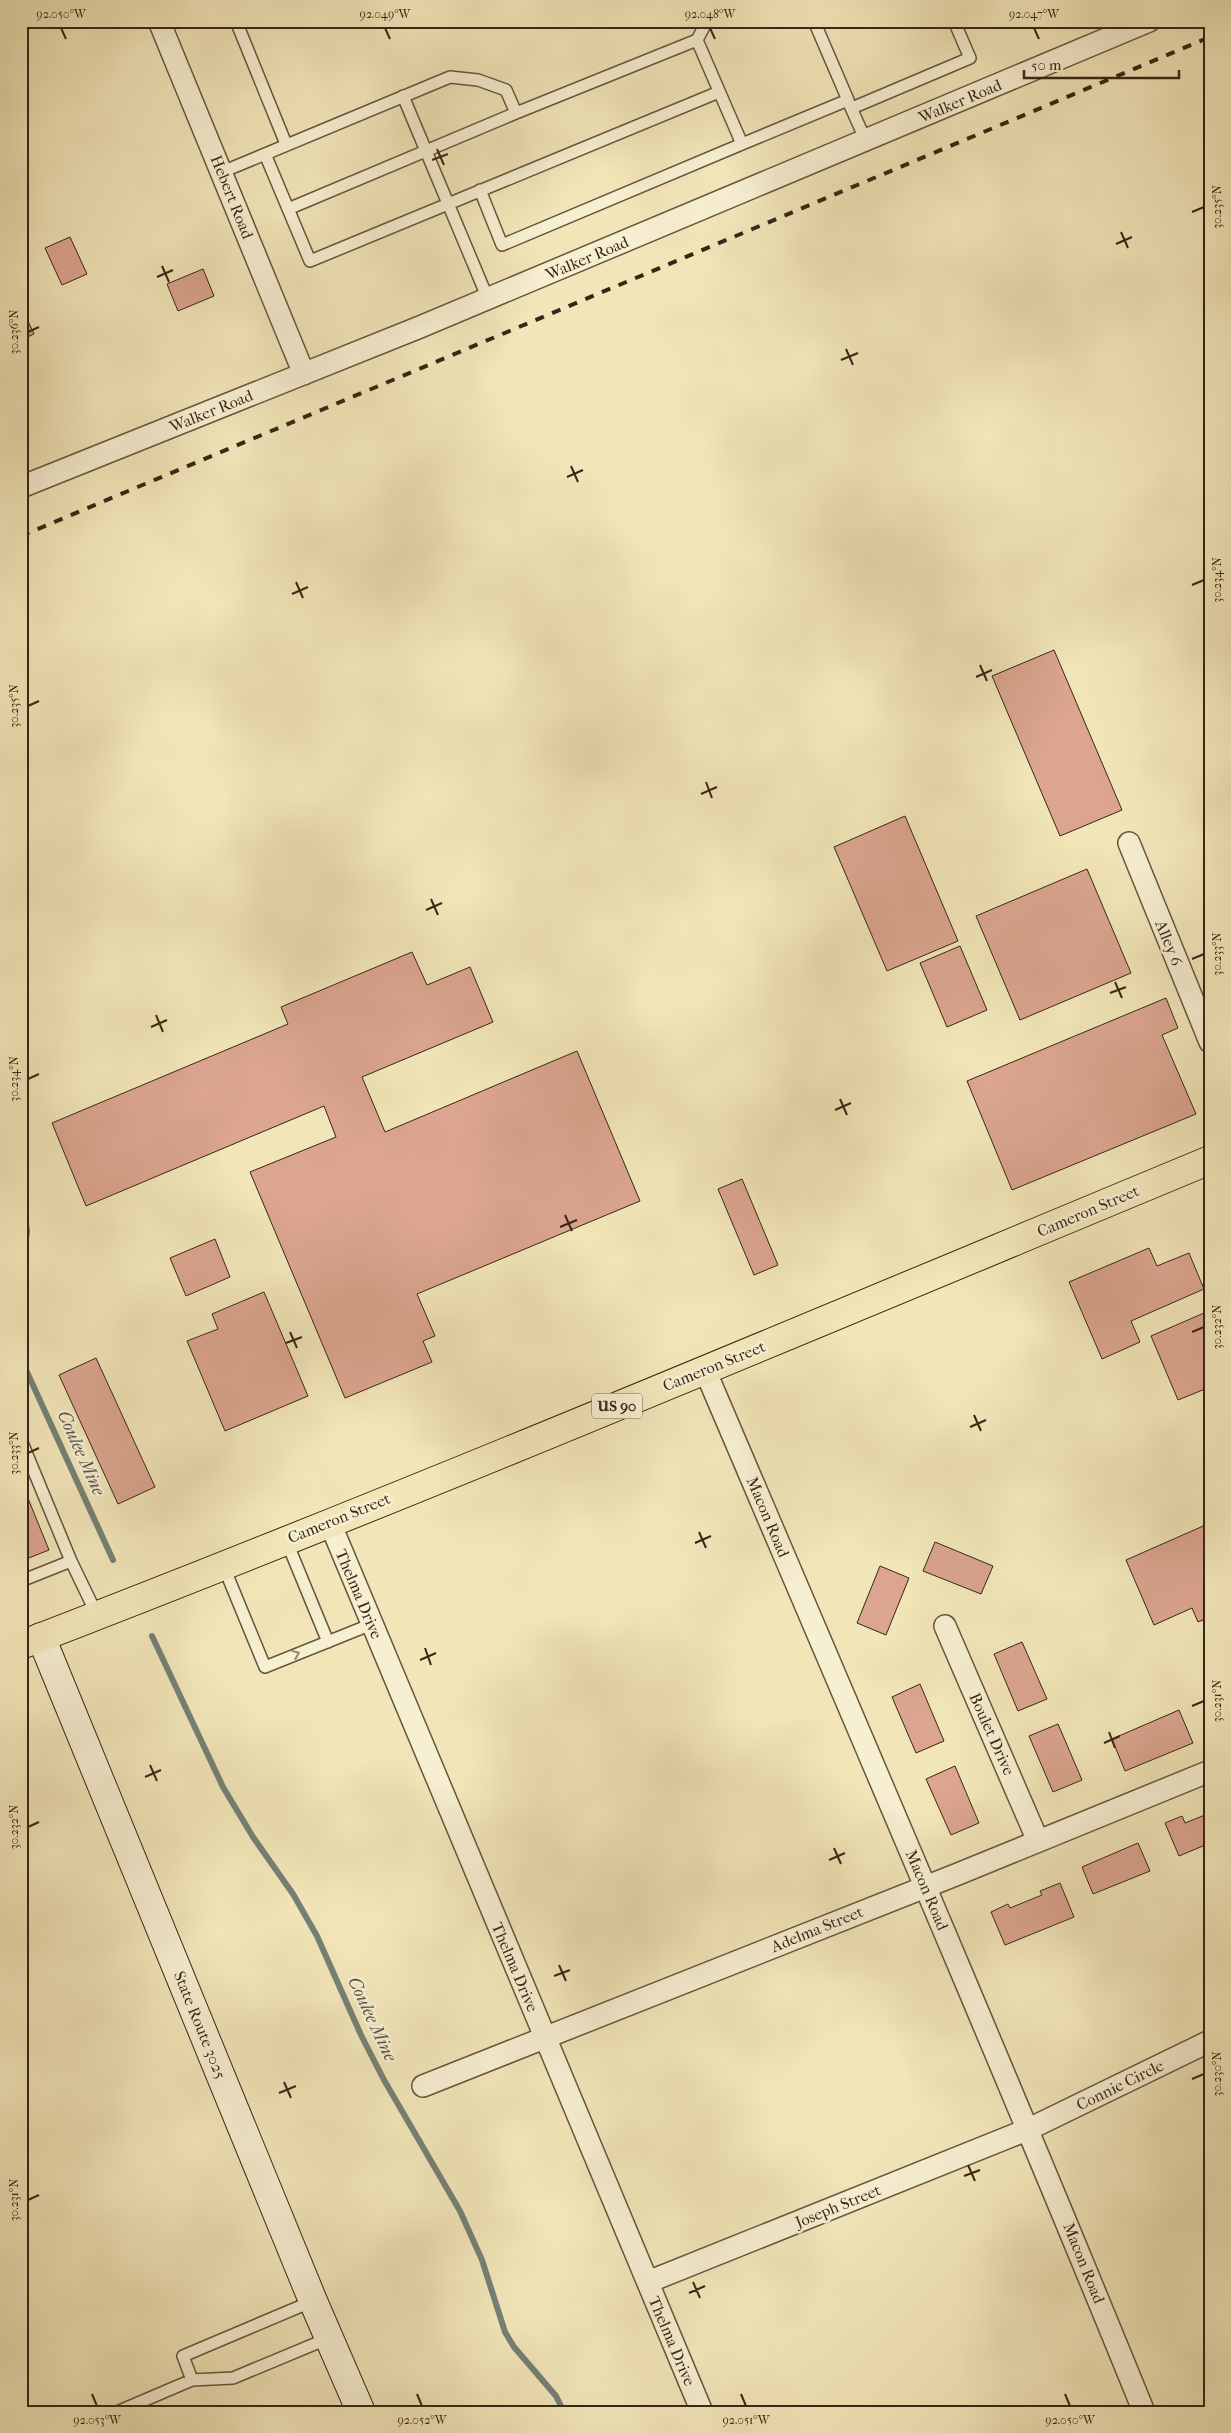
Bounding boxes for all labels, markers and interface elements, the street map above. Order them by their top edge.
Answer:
text: 92.050°W [36,7,87,21]
text: 92.049°W [360,7,412,21]
text: 92.048°W [685,7,736,21]
text: 92.047°W [1009,7,1060,21]
scale bar [1024,48,1178,80]
text: 50 m [1031,56,1062,74]
street label: Walker Road [915,75,1005,127]
street label: Hebert Road [207,152,257,242]
text: 30.235°N [1210,185,1224,229]
street label: Walker Road [542,232,632,284]
text: 30.236°N [7,310,21,354]
street label: Walker Road [166,386,256,437]
text: 30.234°N [1210,557,1224,603]
text: 30.235°N [7,684,21,728]
street label: Alley 6 [1151,917,1187,969]
text: 30.233°N [1210,932,1224,976]
text: 30.234°N [7,1056,21,1102]
street label: Cameron Street [1034,1181,1142,1241]
text: 30.232°N [1210,1305,1224,1349]
street label: Cameron Street [660,1337,768,1395]
road number: US 90 [592,1394,642,1418]
water label: Coulee Mine [53,1407,109,1499]
text: 30.233°N [7,1431,21,1475]
street label: Macon Road [743,1474,794,1560]
street label: Cameron Street [285,1489,393,1547]
street label: Thelma Drive [332,1546,386,1642]
one-way arrow [291,1650,300,1661]
text: 30.231°N [1210,1680,1224,1722]
street label: Boulet Drive [965,1690,1019,1778]
text: 30.232°N [7,1805,21,1849]
street label: Macon Road [902,1847,953,1933]
street label: Adelma Street [767,1902,866,1956]
street label: Thelma Drive [488,1919,542,2015]
street label: State Route 3025 [170,1968,230,2082]
water label: Coulee Mine [343,1973,401,2065]
text: 30.230°N [1210,2051,1224,2097]
street label: Connie Circle [1073,2056,1167,2114]
text: 30.231°N [7,2179,21,2221]
street label: Joseph Street [790,2180,884,2233]
street label: Macon Road [1059,2220,1109,2306]
street label: Thelma Drive [645,2293,699,2389]
text: 92.053°W [73,2413,122,2427]
text: 92.052°W [398,2413,448,2427]
text: 92.051°W [722,2413,771,2427]
text: 92.050°W [1045,2413,1096,2427]

